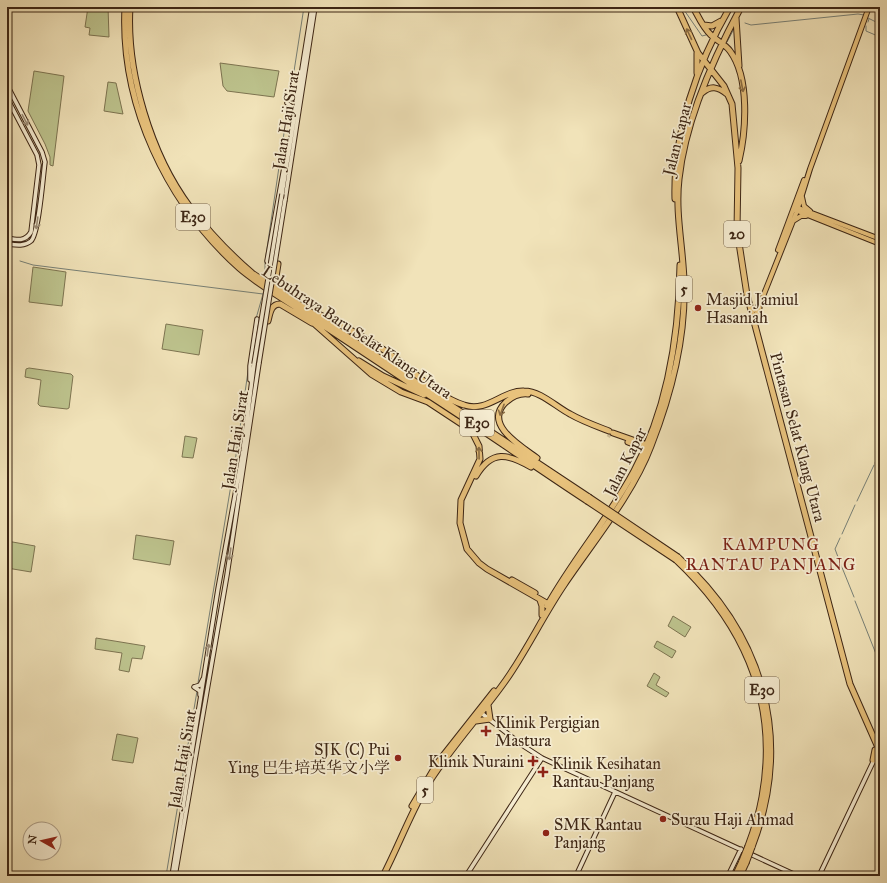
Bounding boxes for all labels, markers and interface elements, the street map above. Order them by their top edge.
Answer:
one-way arrow [685,29,692,41]
street label: Jalan Haji Sirat [268,69,304,173]
one-way arrow [738,79,746,92]
street label: Jalan Kapar [658,100,696,180]
one-way arrow [22,114,30,126]
road number: E30 [176,204,210,230]
one-way arrow [33,216,41,229]
road number: 20 [724,221,750,247]
street label: Lebuhraya Baru Selat Klang Utara [258,261,456,404]
road number: 5 [676,276,692,302]
place label: Masjid Jamiul Hasaniah [706,290,799,327]
marker: Masjid Jamiul Hasaniah [693,303,703,313]
street label: Pintasan Selat Klang Utara [765,350,830,524]
street label: Jalan Haji Sirat [217,389,253,493]
one-way arrow [498,403,505,416]
road number: E30 [460,410,494,436]
street label: Jalan Kapar [599,424,651,502]
one-way arrow [475,447,483,460]
district label: KAMPUNG RANTAU PANJANG [685,534,857,575]
one-way arrow [226,547,234,560]
one-way arrow [204,644,212,657]
road number: E30 [745,677,779,703]
street label: Jalan Haji Sirat [164,708,201,812]
place label: Klinik Pergigian Mastura [495,713,600,750]
marker: Klinik Pergigian Mastura [480,725,492,737]
place label: SJK (C) Pui Ying 巴生培英华文小学 [228,740,391,778]
place label: Klinik Nuraini [428,752,525,771]
marker: SJK (C) Pui Ying 巴生培英华文小学 [393,753,403,763]
place label: Klinik Kesihatan Rantau Panjang [552,754,661,792]
marker: Klinik Nuraini [527,755,539,767]
marker: Klinik Kesihatan Rantau Panjang [537,766,549,778]
road number: 5 [417,777,433,803]
place label: Surau Haji Ahmad [671,810,794,829]
marker: Surau Haji Ahmad [658,814,668,824]
place label: SMK Rantau Panjang [554,815,643,853]
north arrow [22,821,62,861]
marker: SMK Rantau Panjang [541,828,551,838]
text: N [26,833,40,845]

